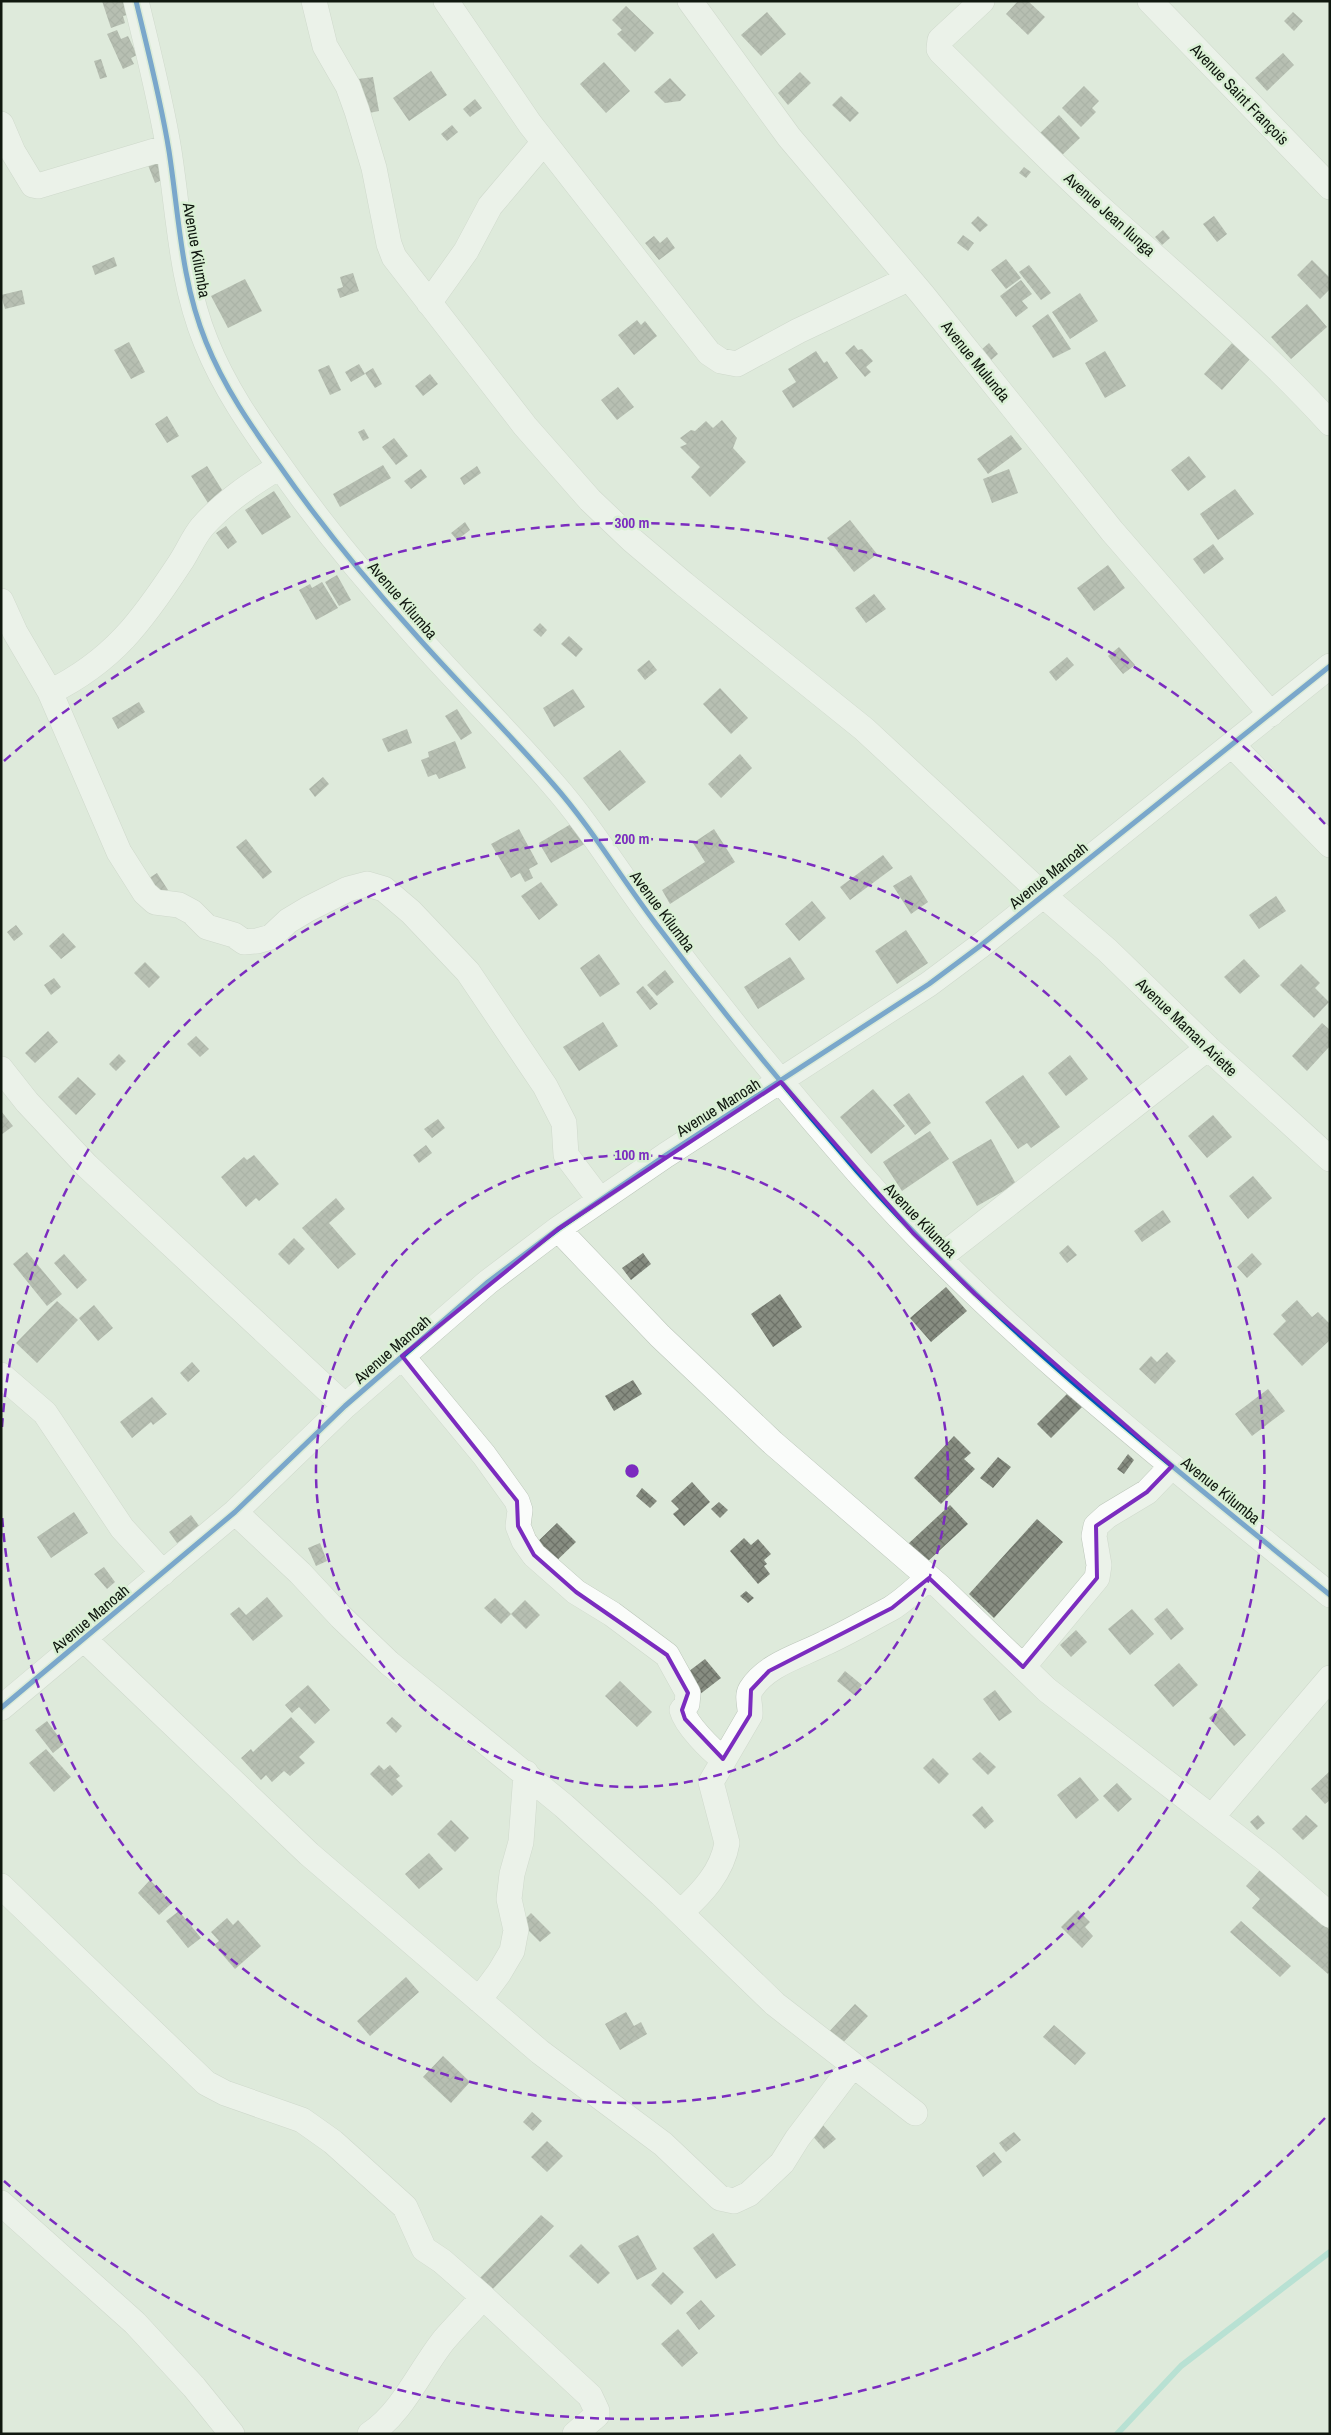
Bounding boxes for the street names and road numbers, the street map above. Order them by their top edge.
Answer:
street label: Avenue Saint François [1185,38,1294,150]
street label: Avenue Jean Ilunga [1059,166,1161,261]
street label: Avenue Kilumba [178,200,216,300]
street label: Avenue Mulunda [936,315,1016,407]
street label: Avenue Kilumba [363,556,443,644]
street label: Avenue Manoah [1003,836,1092,914]
street label: Avenue Kilumba [625,865,701,957]
street label: Avenue Maman Ariette [1131,972,1243,1081]
street label: Avenue Manoah [671,1072,764,1142]
street label: Avenue Kilumba [879,1177,963,1263]
street label: Avenue Manoah [348,1309,435,1389]
street label: Avenue Kilumba [1176,1451,1266,1529]
street label: Avenue Manoah [46,1579,134,1658]

